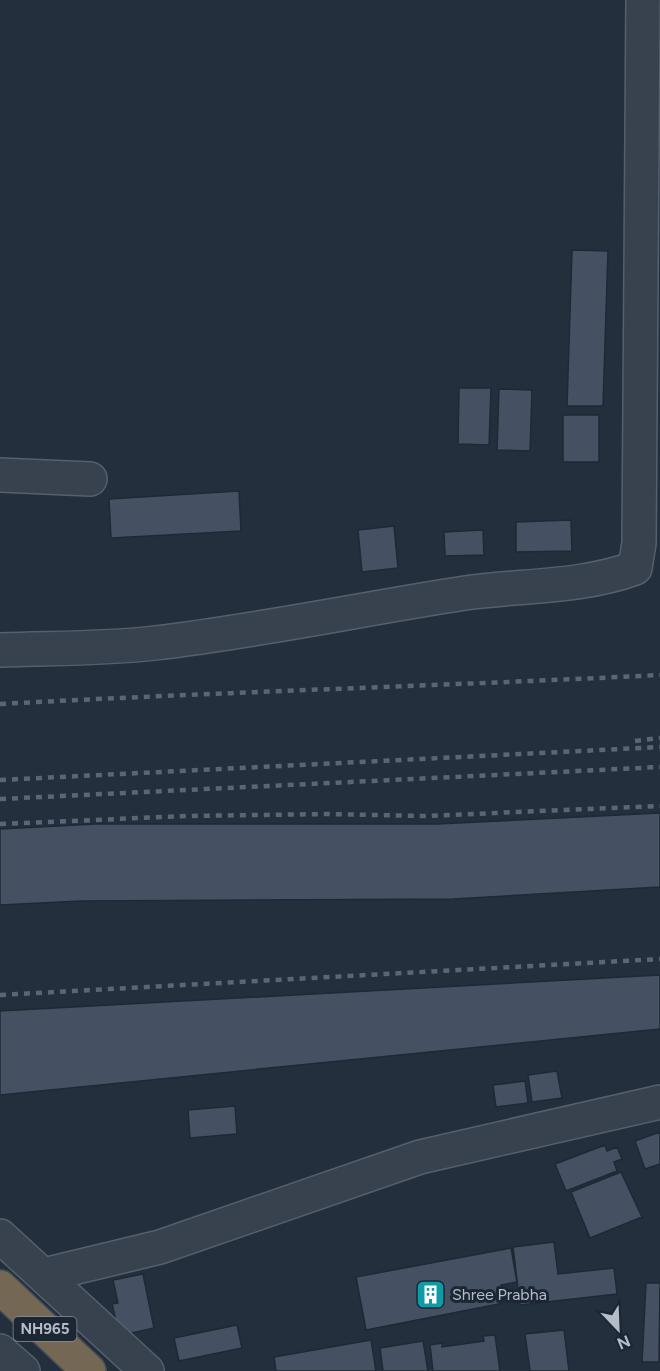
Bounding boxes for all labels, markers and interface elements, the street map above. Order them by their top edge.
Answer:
building icon: Shree Prabha [415,1278,447,1310]
place label: Shree Prabha [452,1285,547,1304]
north arrow [588,1299,648,1359]
road number: NH965 [14,1317,76,1341]
text: N [614,1331,633,1354]

